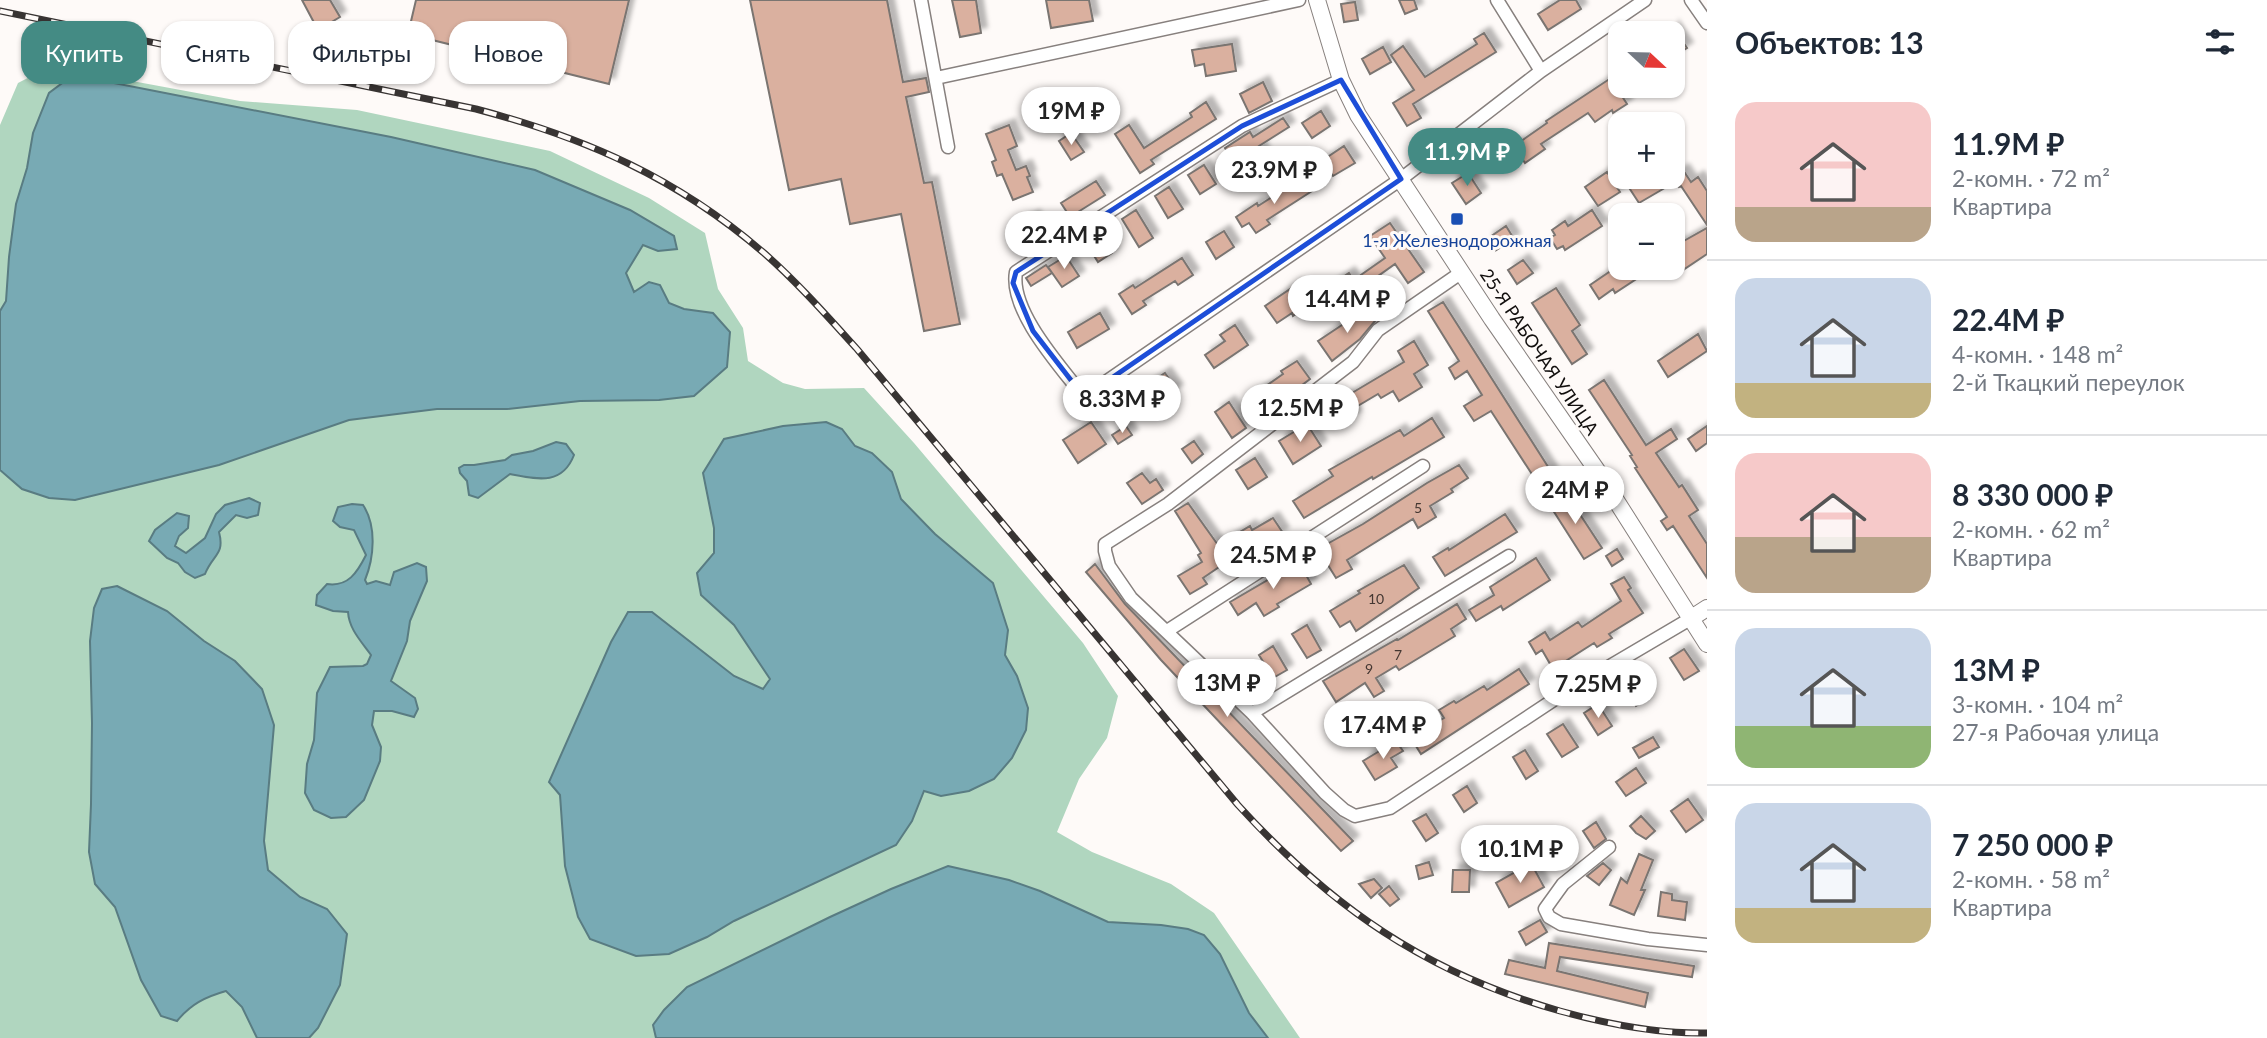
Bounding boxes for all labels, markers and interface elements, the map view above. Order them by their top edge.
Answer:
chip: Купить [21,21,147,84]
chip: Снять [161,21,274,84]
chip: Фильтры [288,21,435,84]
chip: Новое [449,21,567,84]
north arrow [1608,21,1685,98]
map controls [1608,21,1685,280]
icon: filters [2201,23,2239,61]
text: Объектов: 13 [1735,24,1924,60]
pin: 19M ₽ [1022,88,1120,147]
text: 19M ₽ [1037,96,1105,124]
button: + [1608,112,1685,189]
text: 11.9M ₽ [1952,125,2064,161]
pin: 11.9M ₽ [1402,128,1532,188]
icon: home [1791,130,1875,214]
text: 11.9M ₽ [1424,137,1510,165]
pin: 23.9M ₽ [1209,146,1339,206]
text: 23.9M ₽ [1231,155,1317,183]
text: 2-комн. · 72 m² [1952,164,2110,192]
text: Квартира [1952,192,2052,220]
button: − [1608,203,1685,280]
marker: 1-я Железнодорожная [1449,211,1465,227]
pin: 22.4M ₽ [999,212,1129,271]
text: 22.4M ₽ [1021,220,1107,248]
place label: 1-я Железнодорожная [1362,229,1552,251]
street label: 25-Я РАБОЧАЯ УЛИЦА [1476,264,1604,439]
pin: 14.4M ₽ [1282,276,1412,335]
text: 14.4M ₽ [1304,284,1390,312]
text: 22.4M ₽ [1952,301,2064,337]
icon: home [1791,306,1875,390]
text: 4-комн. · 148 m² [1952,340,2123,368]
text: 2-й Ткацкий переулок [1952,368,2185,396]
pin: 8.33M ₽ [1057,376,1187,435]
text: 8.33M ₽ [1079,384,1165,412]
pin: 12.5M ₽ [1235,384,1365,444]
text: 12.5M ₽ [1257,393,1343,421]
pin: 24M ₽ [1526,466,1624,526]
text: 24M ₽ [1541,475,1609,503]
text: 8 330 000 ₽ [1952,476,2113,512]
icon: home [1791,481,1875,565]
house number: 5 [1414,499,1422,516]
text: 2-комн. · 62 m² [1952,515,2110,543]
pin: 24.5M ₽ [1208,532,1338,591]
text: 24.5M ₽ [1230,540,1316,568]
text: Квартира [1952,543,2052,571]
house number: 10 [1368,590,1384,607]
house number: 7 [1394,646,1402,663]
text: 13M ₽ [1952,651,2040,687]
icon: home [1791,656,1875,740]
pin: 13M ₽ [1178,660,1276,719]
house number: 9 [1365,660,1373,677]
pin: 7.25M ₽ [1533,660,1663,720]
text: 13M ₽ [1193,668,1261,696]
text: 7.25M ₽ [1555,669,1641,697]
text: 3-комн. · 104 m² [1952,690,2123,718]
pin: 17.4M ₽ [1318,702,1448,761]
text: 17.4M ₽ [1340,710,1426,738]
text: 27-я Рабочая улица [1952,718,2159,746]
pin: 10.1M ₽ [1455,826,1585,885]
text: 7 250 000 ₽ [1952,826,2113,862]
icon: home [1791,831,1875,915]
text: 10.1M ₽ [1477,834,1563,862]
text: 2-комн. · 58 m² [1952,865,2110,893]
text: Квартира [1952,893,2052,921]

